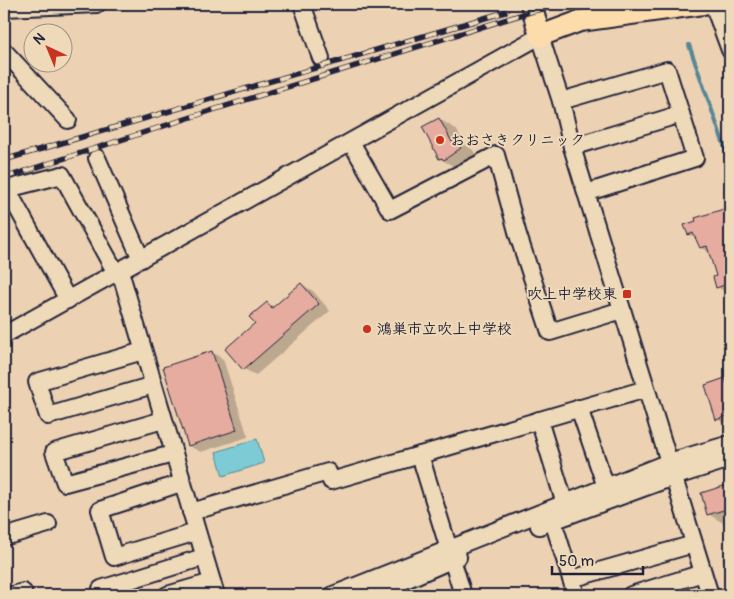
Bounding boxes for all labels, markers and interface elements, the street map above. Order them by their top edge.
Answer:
north arrow [22,22,72,72]
text: N [30,30,49,48]
place label: おおさきクリニック [450,131,585,150]
marker: おおさきクリニック [434,134,446,146]
place label: 吹上中学校東 [527,285,617,304]
marker: 吹上中学校東 [621,288,633,300]
place label: 鴻巣市立吹上中学校 [377,320,512,339]
marker: 鴻巣市立吹上中学校 [361,323,373,335]
scale bar [552,544,643,576]
text: 50 m [559,552,594,571]

